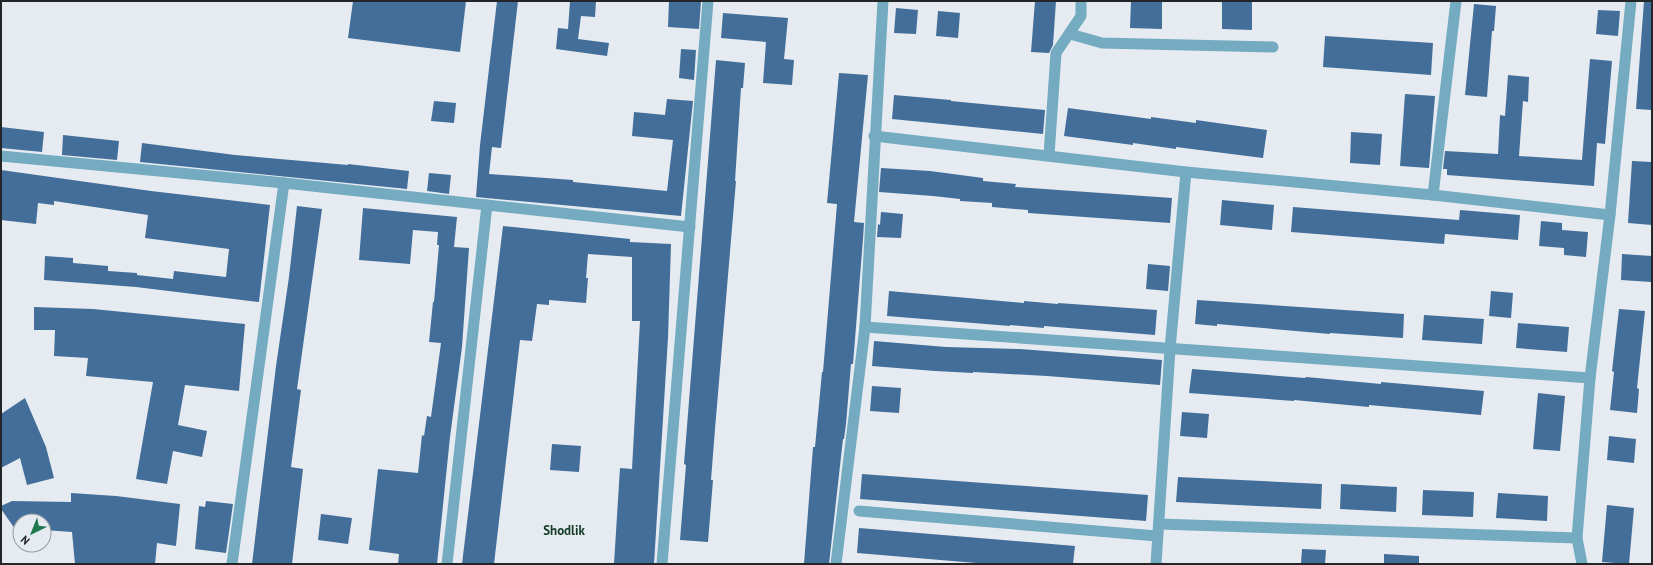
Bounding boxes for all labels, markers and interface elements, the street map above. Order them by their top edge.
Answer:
north arrow [12,513,52,553]
district label: Shodlik [543,522,585,539]
text: N [18,533,33,548]

